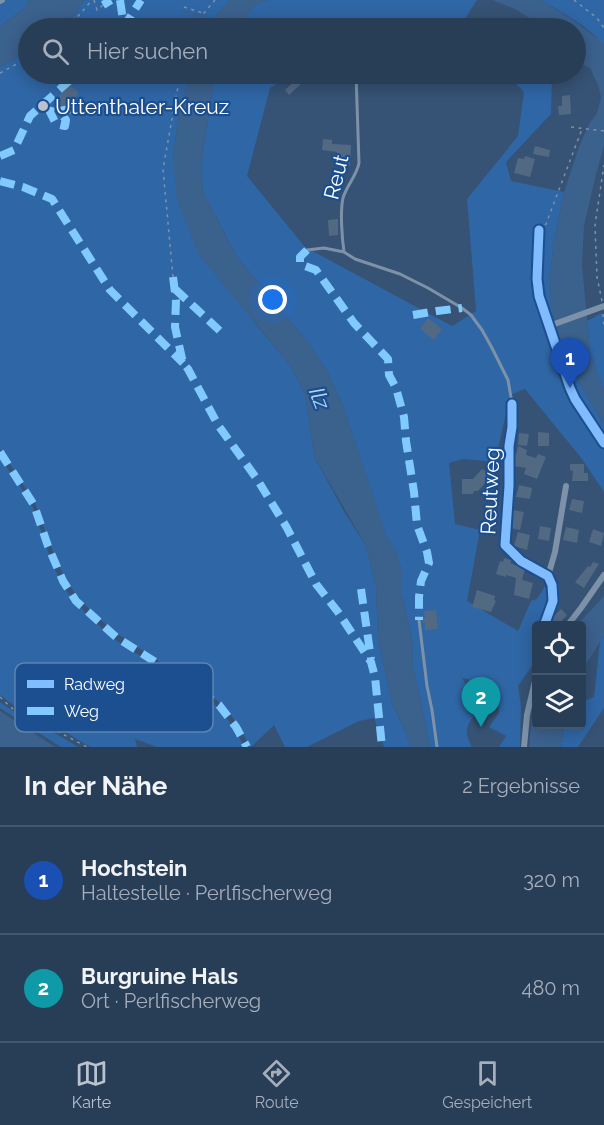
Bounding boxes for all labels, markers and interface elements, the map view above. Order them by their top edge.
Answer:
search box [18,18,586,84]
icon: search [39,35,72,68]
text: Hier suchen [87,38,208,64]
place label: Uttenthaler-Kreuz [55,94,229,119]
marker: Uttenthaler-Kreuz [36,99,50,113]
street label: Reut [318,152,354,202]
your location [258,285,287,314]
pin: 1 [550,338,590,388]
water label: Ilz [304,383,336,414]
street label: Reutweg [475,447,505,535]
map controls [532,621,586,729]
button: locate [532,621,586,675]
legend [15,663,213,732]
text: Radweg [64,675,125,694]
button: layers [532,675,586,729]
pin: 2 [462,678,500,727]
text: Weg [64,702,99,721]
text: In der Nähe [24,771,167,801]
text: 2 Ergebnisse [462,774,580,798]
text: Hochstein [81,855,187,881]
text: 1 [39,868,48,892]
text: 320 m [523,868,580,892]
text: Haltestelle · Perlfischerweg [81,881,332,905]
text: Burgruine Hals [81,963,238,989]
text: 2 [38,976,49,1000]
text: 480 m [522,976,580,1000]
text: Ort · Perlfischerweg [81,989,261,1013]
tab: Karte [72,1057,111,1112]
tab: Route [255,1057,299,1112]
tab: Gespeichert [442,1057,532,1112]

